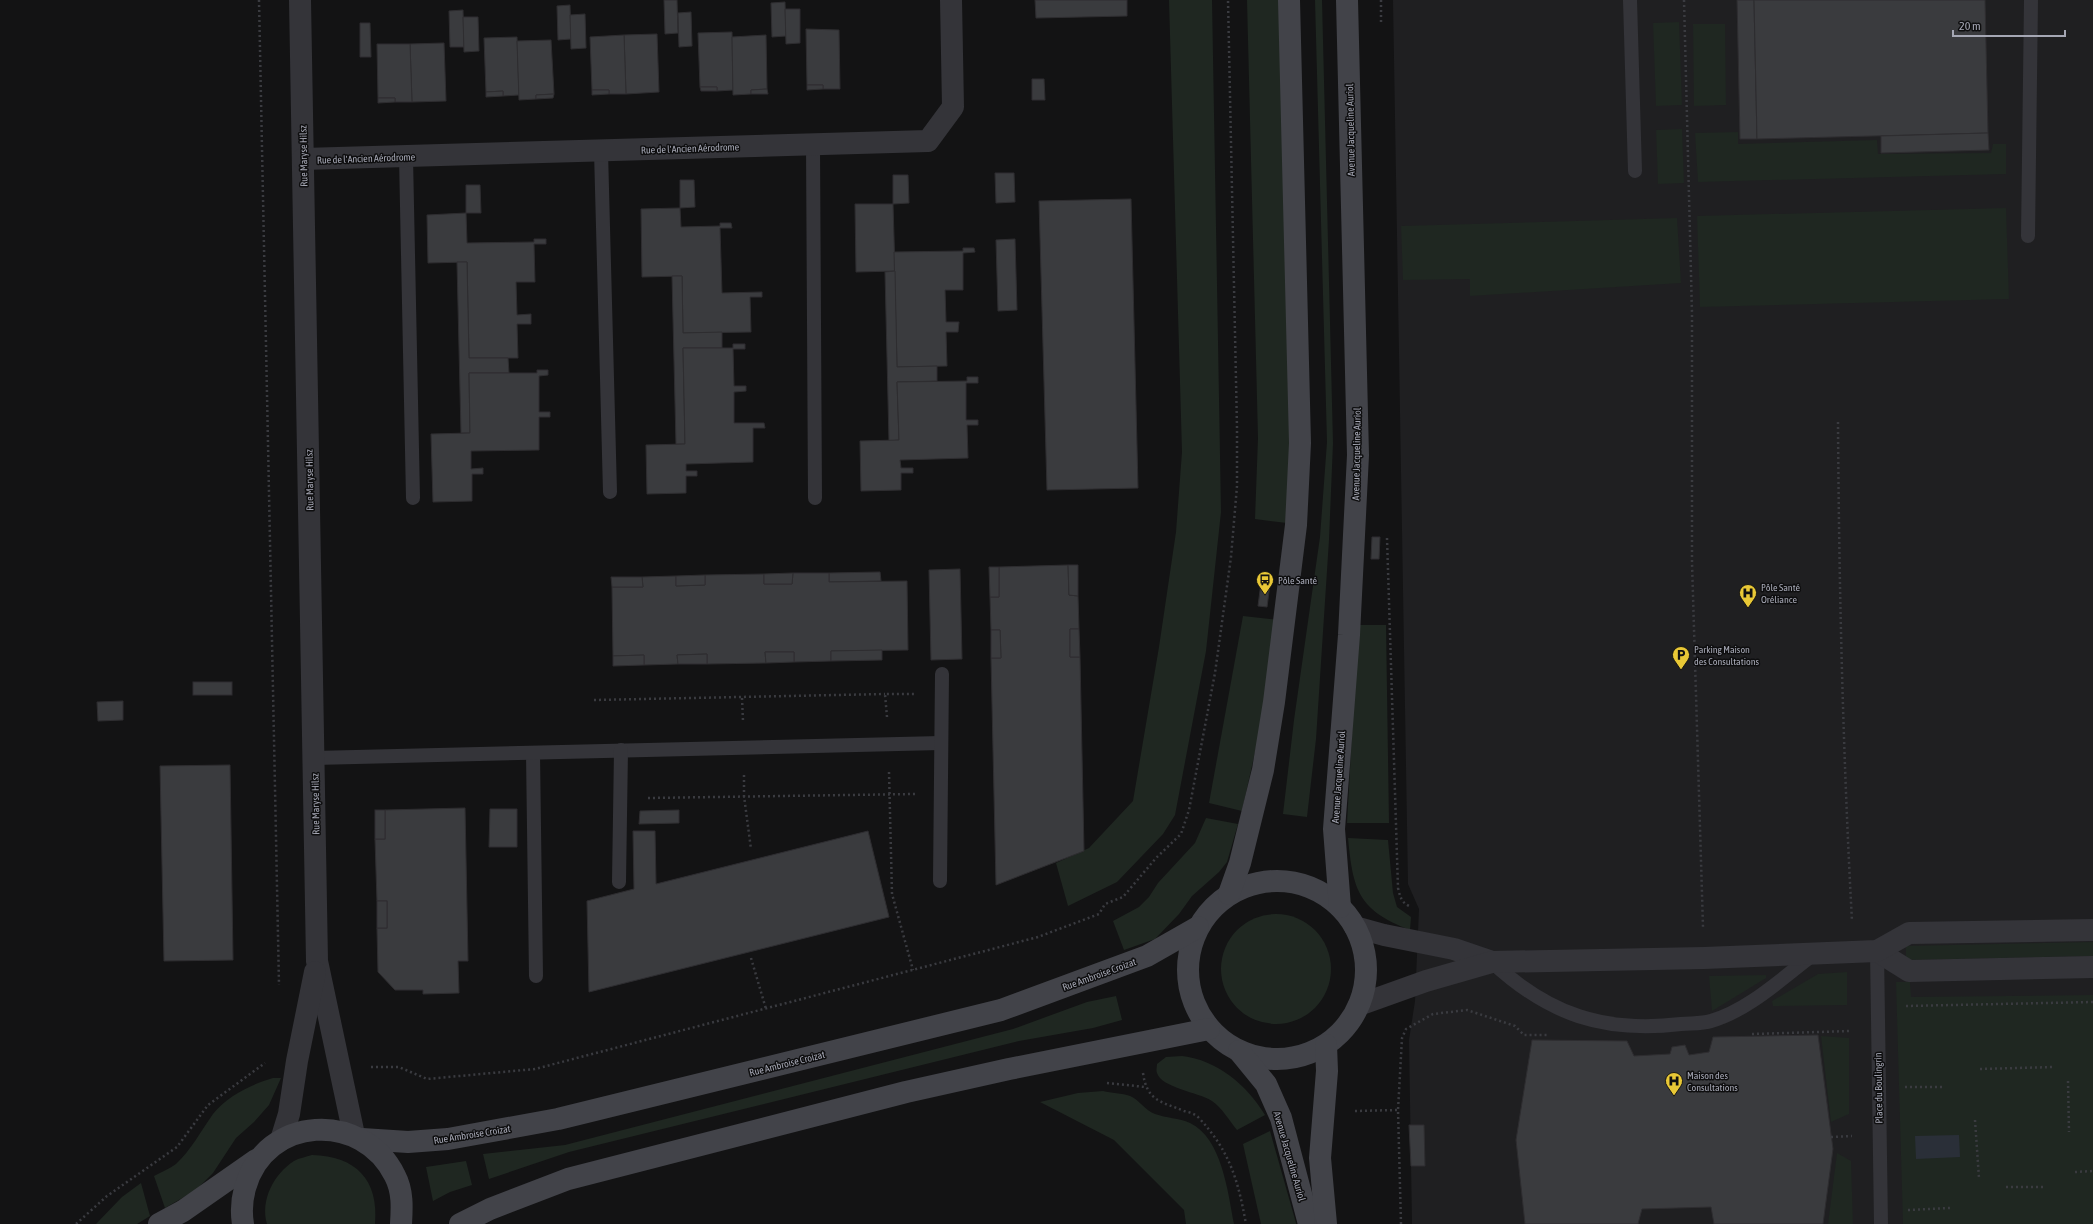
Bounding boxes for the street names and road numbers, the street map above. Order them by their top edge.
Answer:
street label: Avenue Jacqueline Auriol [1344,83,1357,176]
street label: Rue Maryse Hilsz [297,125,310,187]
street label: Rue de l'Ancien Aérodrome [641,141,740,156]
street label: Rue de l'Ancien Aérodrome [317,151,416,166]
street label: Avenue Jacqueline Auriol [1350,407,1363,500]
street label: Rue Maryse Hilsz [303,449,316,511]
street label: Avenue Jacqueline Auriol [1330,730,1347,824]
street label: Rue Maryse Hilsz [309,773,322,835]
street label: Rue Ambroise Croizat [1061,956,1138,993]
street label: Rue Ambroise Croizat [748,1049,826,1078]
street label: Place du Boulingrin [1872,1052,1885,1124]
street label: Avenue Jacqueline Auriol [1271,1110,1308,1203]
street label: Rue Ambroise Croizat [433,1123,511,1146]

